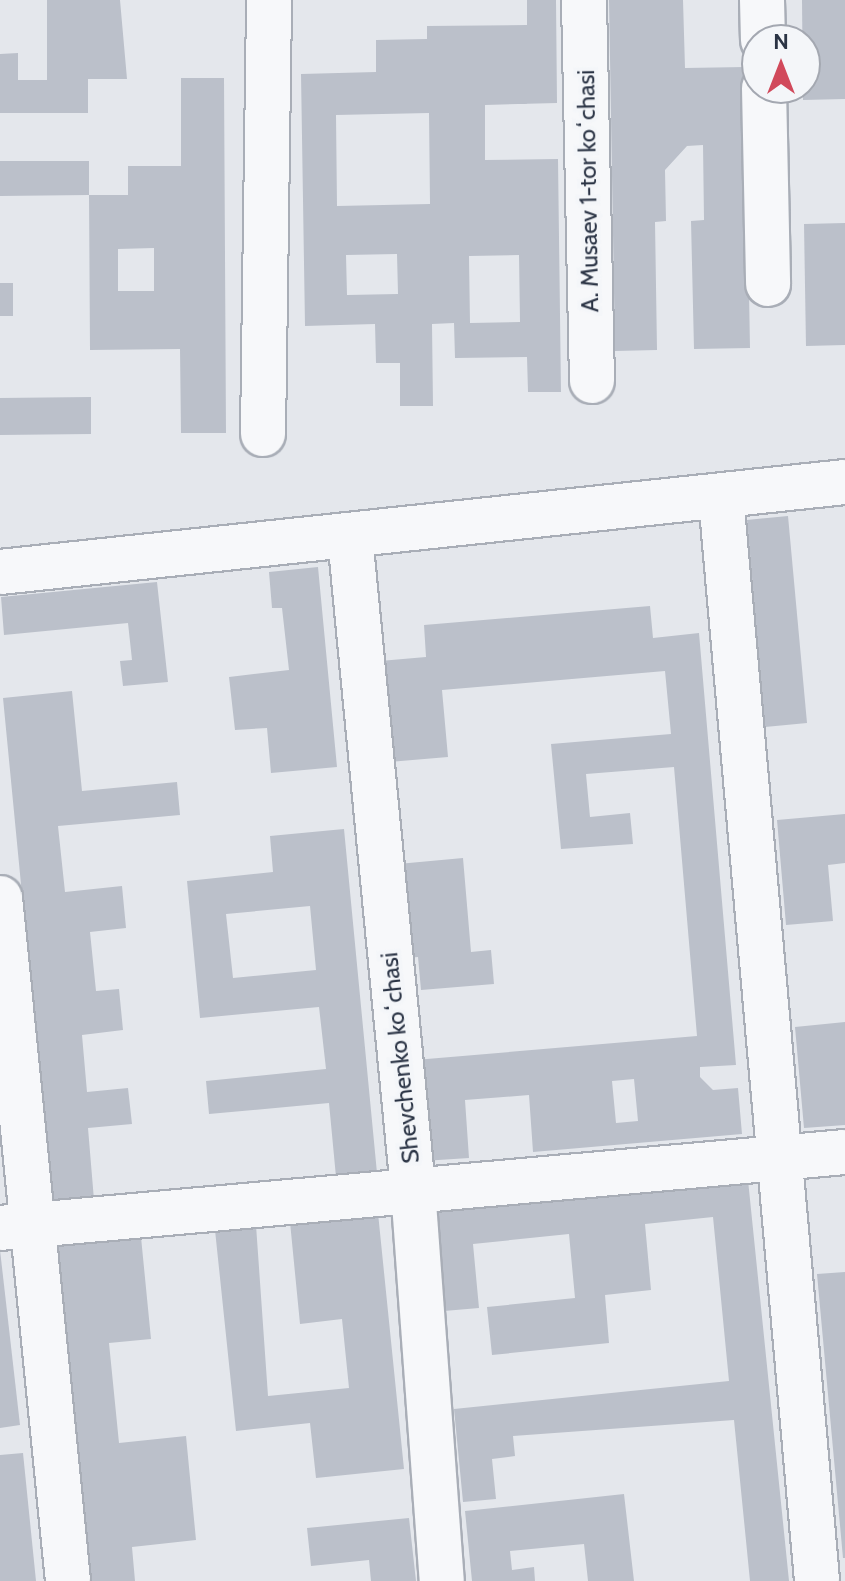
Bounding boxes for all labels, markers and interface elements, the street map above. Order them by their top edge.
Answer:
north arrow [741,24,821,104]
text: N [773,28,789,55]
street label: A. Musaev 1-tor koʻchasi [571,69,605,313]
street label: Shevchenko koʻchasi [375,951,425,1165]

